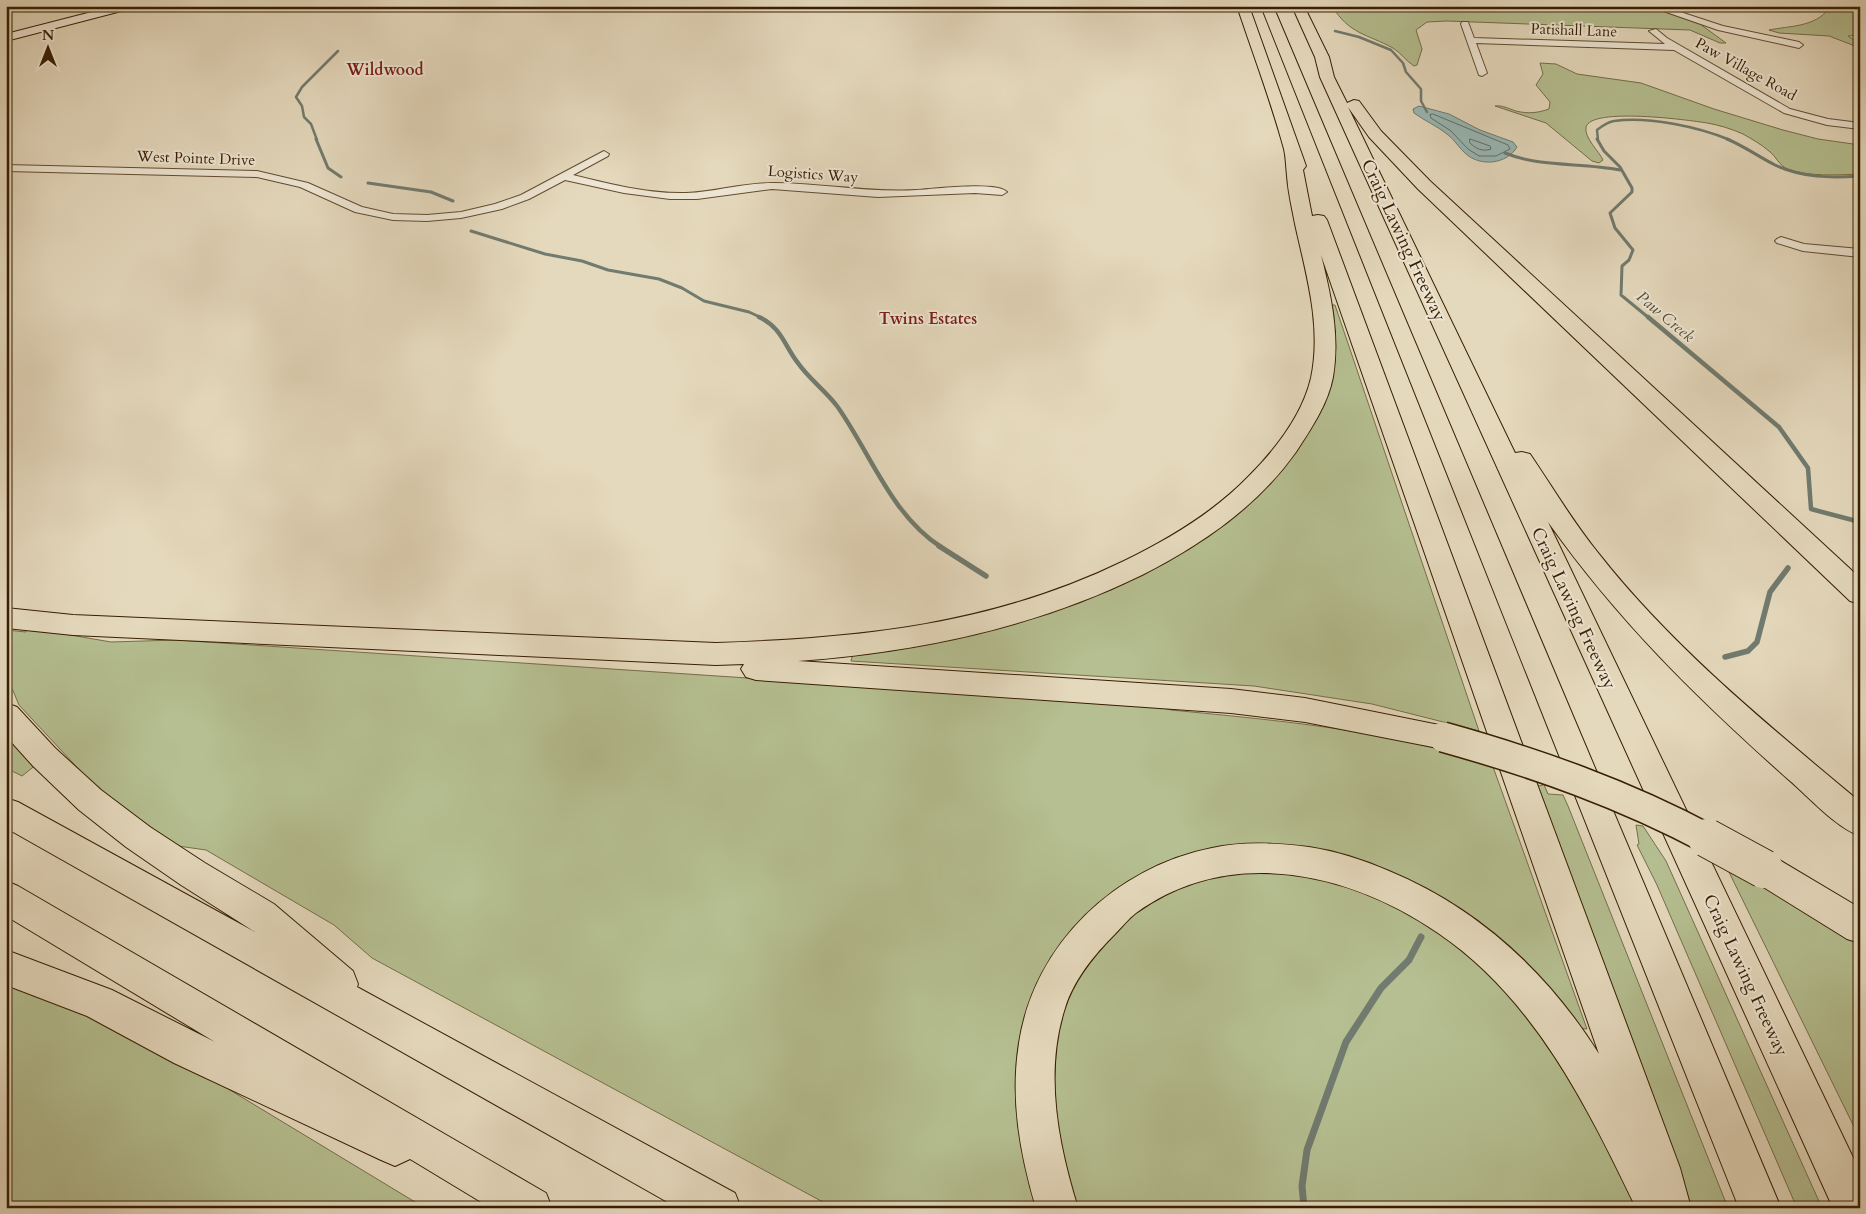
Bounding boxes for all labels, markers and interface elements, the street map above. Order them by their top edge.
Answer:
street label: Patishall Lane [1530,18,1618,42]
north arrow [22,22,72,72]
text: N [42,26,54,45]
street label: Paw Village Road [1692,33,1800,105]
district label: Wildwood [345,59,424,81]
street label: West Pointe Drive [135,146,256,170]
street label: Craig Lawing Freeway [1355,155,1452,326]
street label: Logistics Way [767,161,859,187]
water label: Paw Creek [1632,286,1699,348]
district label: Twins Estates [879,308,977,330]
street label: Craig Lawing Freeway [1525,523,1622,694]
street label: Craig Lawing Freeway [1697,890,1794,1061]

